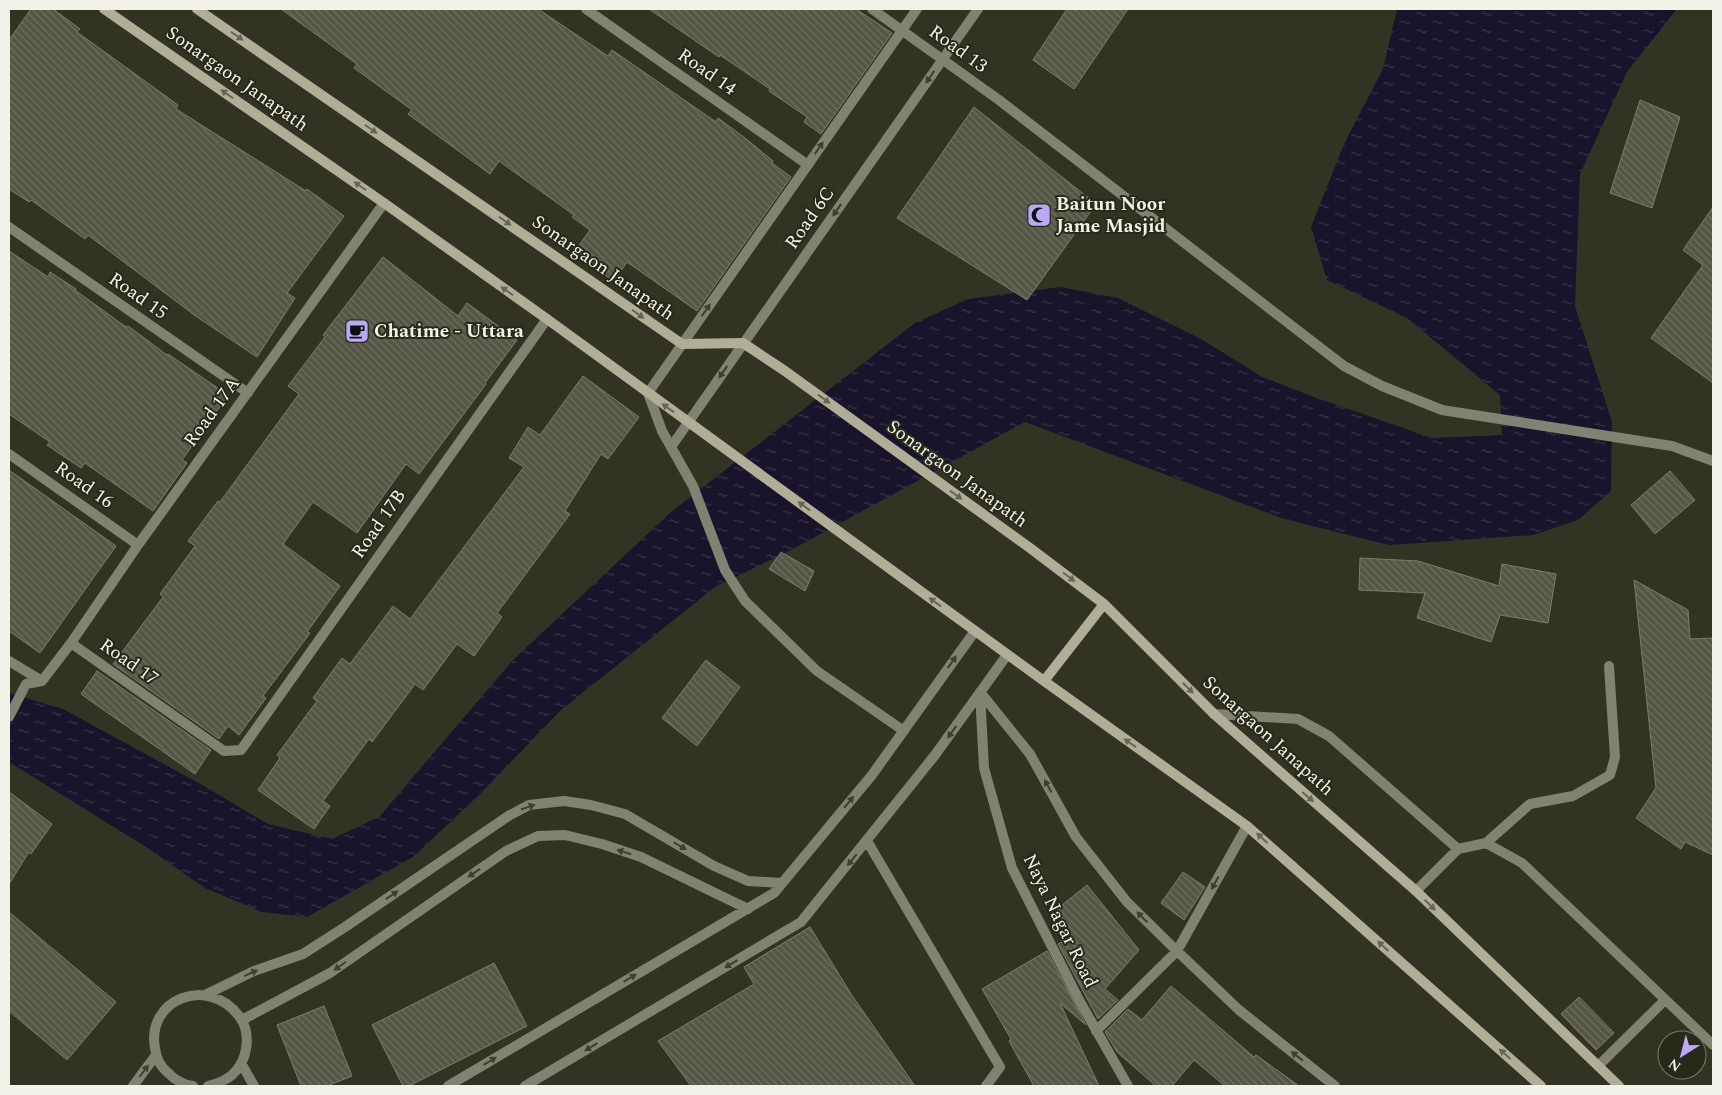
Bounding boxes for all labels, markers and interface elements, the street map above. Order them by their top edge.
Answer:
street label: Road 13 [923,18,994,81]
street label: Sonargaon Janapath [160,19,314,139]
one-way arrow [230,31,244,41]
street label: Road 14 [671,41,743,103]
one-way arrow [925,71,935,84]
one-way arrow [220,89,234,99]
one-way arrow [364,124,378,134]
one-way arrow [814,141,824,155]
one-way arrow [353,181,367,191]
street label: Road 6C [778,181,842,255]
place label: Baitun Noor Jame Masjid [1056,190,1166,241]
mosque icon: Baitun Noor Jame Masjid [1026,202,1052,228]
one-way arrow [832,203,842,217]
street label: Sonargaon Janapath [526,208,680,328]
one-way arrow [498,216,511,226]
street label: Road 15 [102,265,174,327]
one-way arrow [500,286,514,296]
one-way arrow [701,303,711,317]
one-way arrow [632,309,645,319]
place label: Chatime - Uttara [374,317,524,346]
cafe icon: Chatime - Uttara [344,318,370,344]
one-way arrow [718,365,728,379]
street label: Road 17A [177,371,247,453]
one-way arrow [818,394,831,404]
one-way arrow [661,403,675,413]
street label: Sonargaon Janapath [880,413,1034,535]
street label: Road 16 [48,454,120,516]
street label: Road 17B [344,483,414,565]
one-way arrow [949,489,962,500]
one-way arrow [798,501,811,512]
one-way arrow [1062,572,1075,583]
one-way arrow [928,597,942,607]
street label: Road 17 [93,631,165,693]
one-way arrow [947,656,957,669]
street label: Sonargaon Janapath [1196,669,1340,803]
one-way arrow [1182,682,1194,694]
one-way arrow [947,725,957,739]
one-way arrow [1123,738,1137,748]
one-way arrow [1043,779,1052,792]
one-way arrow [1302,791,1314,803]
one-way arrow [843,797,855,809]
one-way arrow [521,803,536,811]
one-way arrow [1255,833,1268,844]
one-way arrow [672,842,687,850]
one-way arrow [616,847,631,855]
street label: Naya Nagar Road [1015,849,1105,993]
one-way arrow [846,853,857,866]
one-way arrow [467,868,481,878]
one-way arrow [1210,877,1219,890]
one-way arrow [386,890,399,900]
one-way arrow [1424,899,1436,911]
one-way arrow [1136,911,1148,923]
one-way arrow [1378,940,1390,952]
one-way arrow [723,960,738,968]
one-way arrow [334,961,347,971]
one-way arrow [244,969,258,977]
one-way arrow [623,974,637,983]
north arrow [1657,1030,1707,1080]
one-way arrow [583,1043,598,1051]
one-way arrow [1499,1048,1511,1060]
one-way arrow [1290,1051,1304,1061]
text: N [1664,1053,1685,1077]
one-way arrow [484,1057,497,1066]
one-way arrow [139,1065,150,1078]

